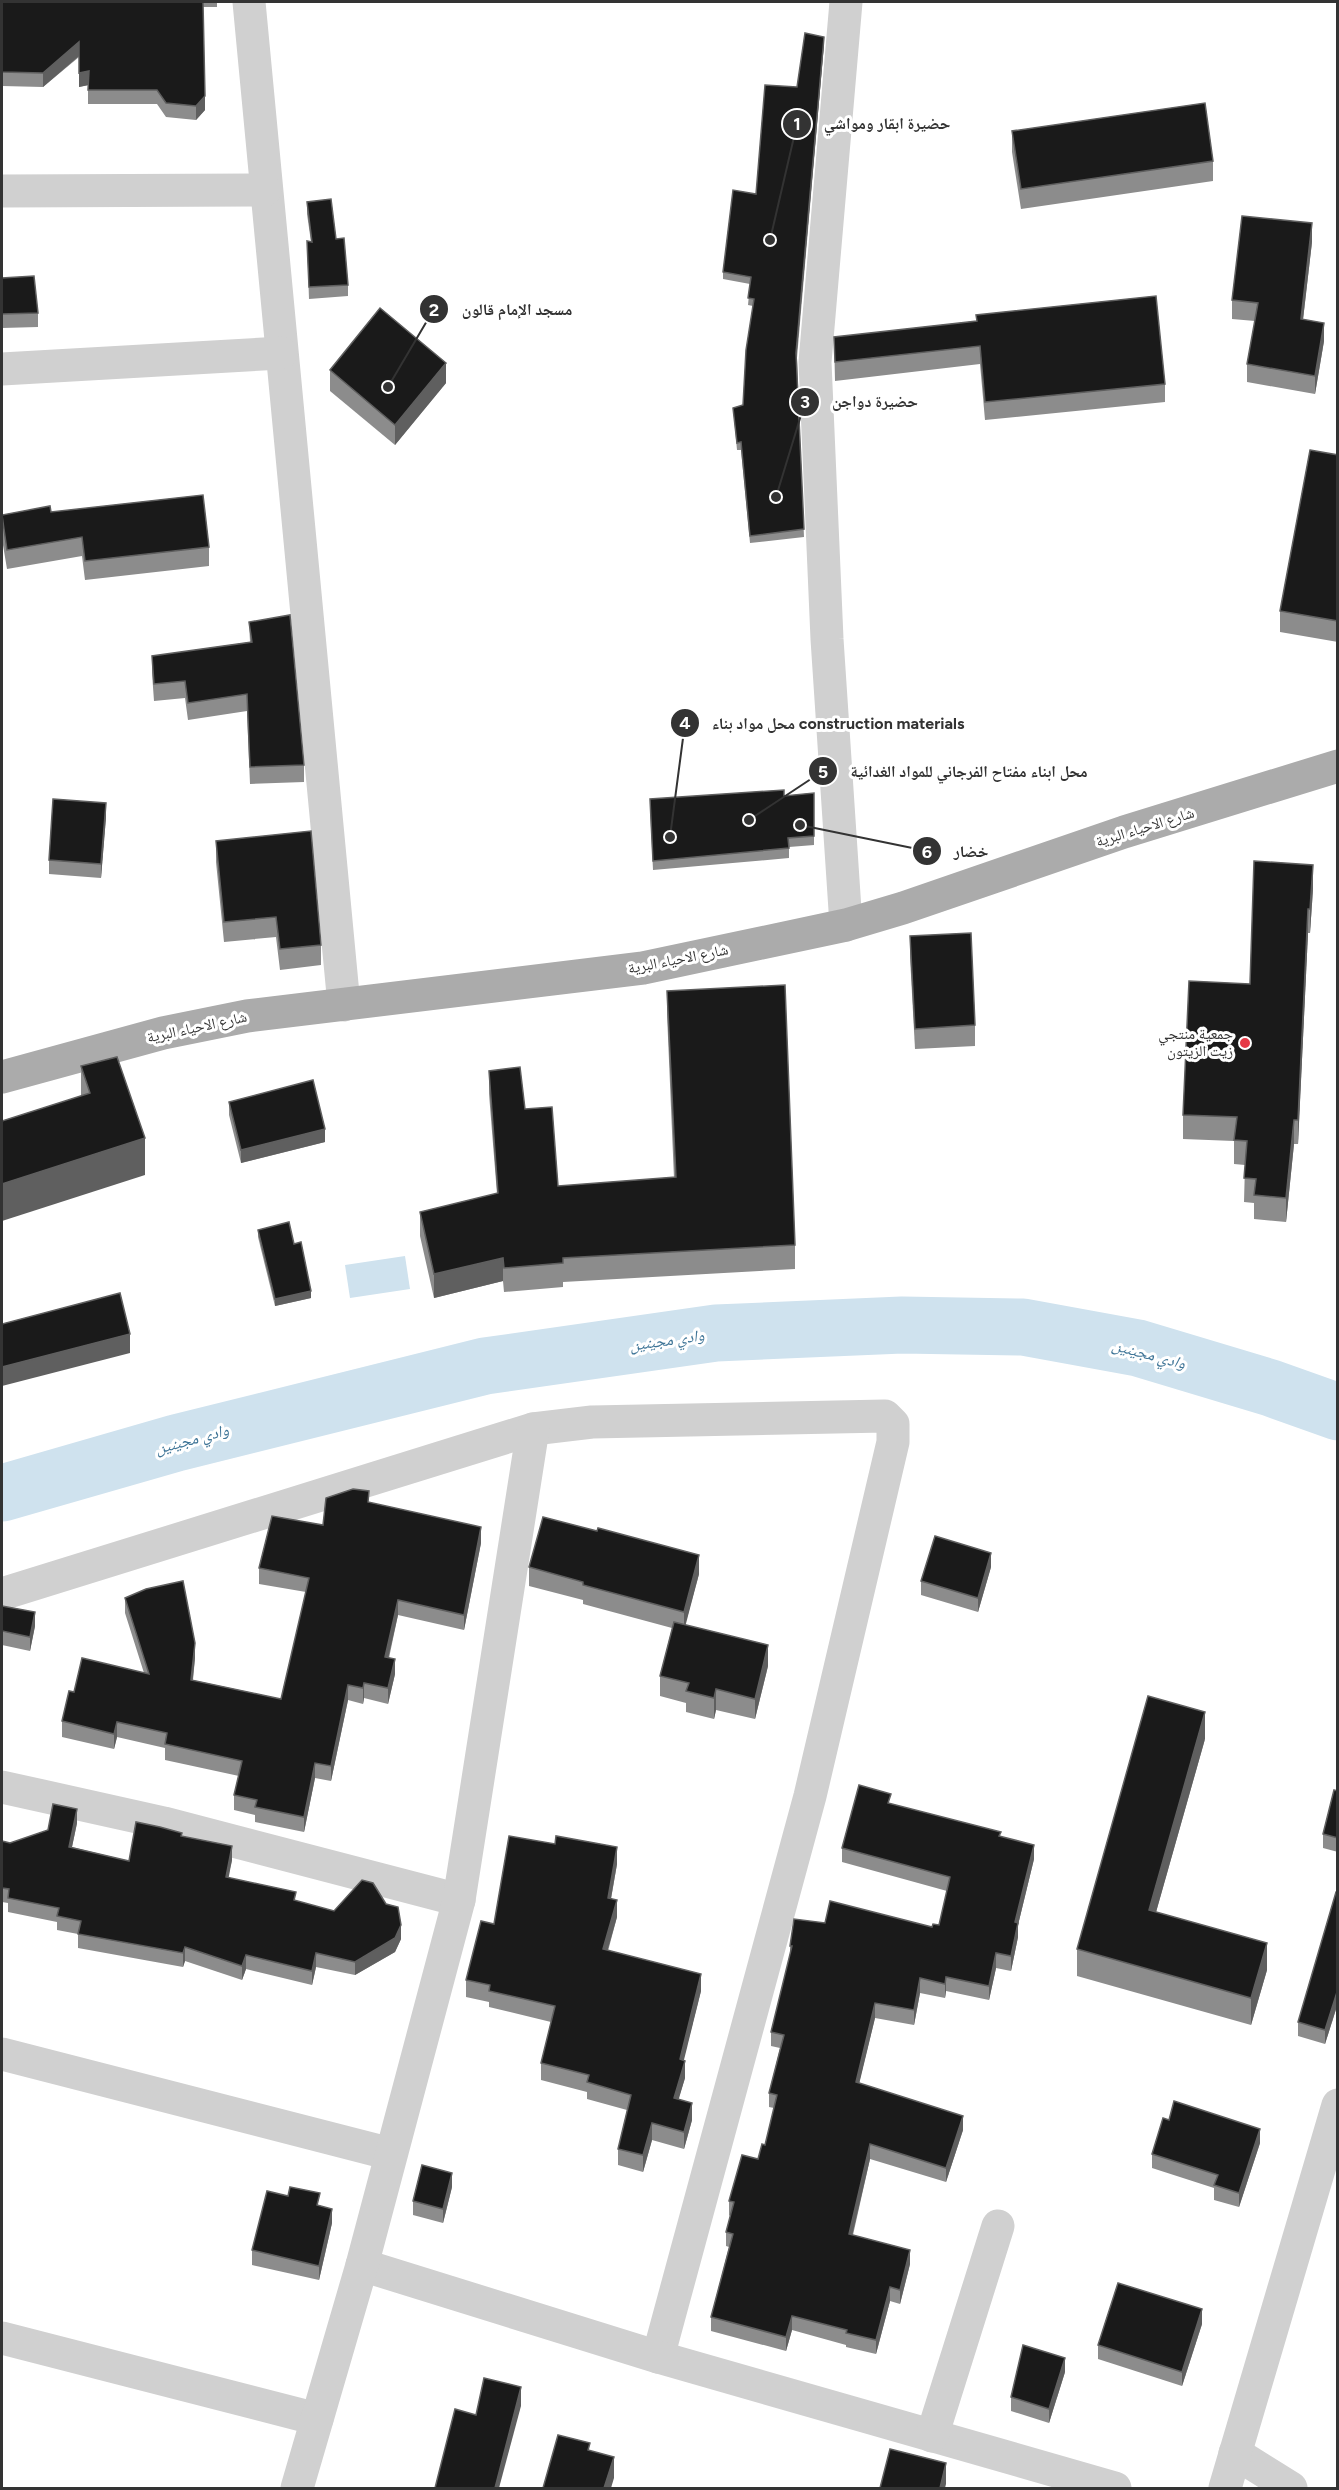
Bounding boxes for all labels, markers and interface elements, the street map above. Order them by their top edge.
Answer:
callout: حضيرة ابقار ومواشي [782,107,962,141]
text: 1 [793,113,801,135]
text: حضيرة ابقار ومواشي [824,114,950,136]
callout: مسجد الإمام قالون [419,292,584,326]
text: 2 [429,299,439,321]
text: مسجد الإمام قالون [462,300,572,321]
callout: حضيرة دواجن [790,385,930,419]
text: 3 [800,391,810,413]
text: حضيرة دواجن [832,392,918,411]
callout: محل مواد بناء construction materials [670,706,977,740]
text: 4 [679,712,691,734]
text: محل مواد بناء construction materials [712,714,965,733]
callout: محل ابناء مفتاح الفرجاني للمواد الغدائية [808,754,1100,788]
text: 5 [818,761,828,783]
text: محل ابناء مفتاح الفرجاني للمواد الغدائية [850,762,1088,784]
street label: شارع الاحياء البرية [1094,803,1197,851]
callout: خضار [912,834,1000,868]
text: 6 [922,841,932,863]
text: خضار [953,842,988,861]
street label: شارع الاحياء البرية [626,940,730,979]
street label: شارع الاحياء البرية [145,1008,249,1047]
place label: جمعية منتجي زيت الزيتون [1158,1025,1233,1061]
marker: جمعية منتجي زيت الزيتون [1238,1036,1252,1050]
water label: وادي مجينين [628,1325,707,1358]
water label: وادي مجينين [1109,1335,1188,1376]
water label: وادي مجينين [153,1420,232,1461]

